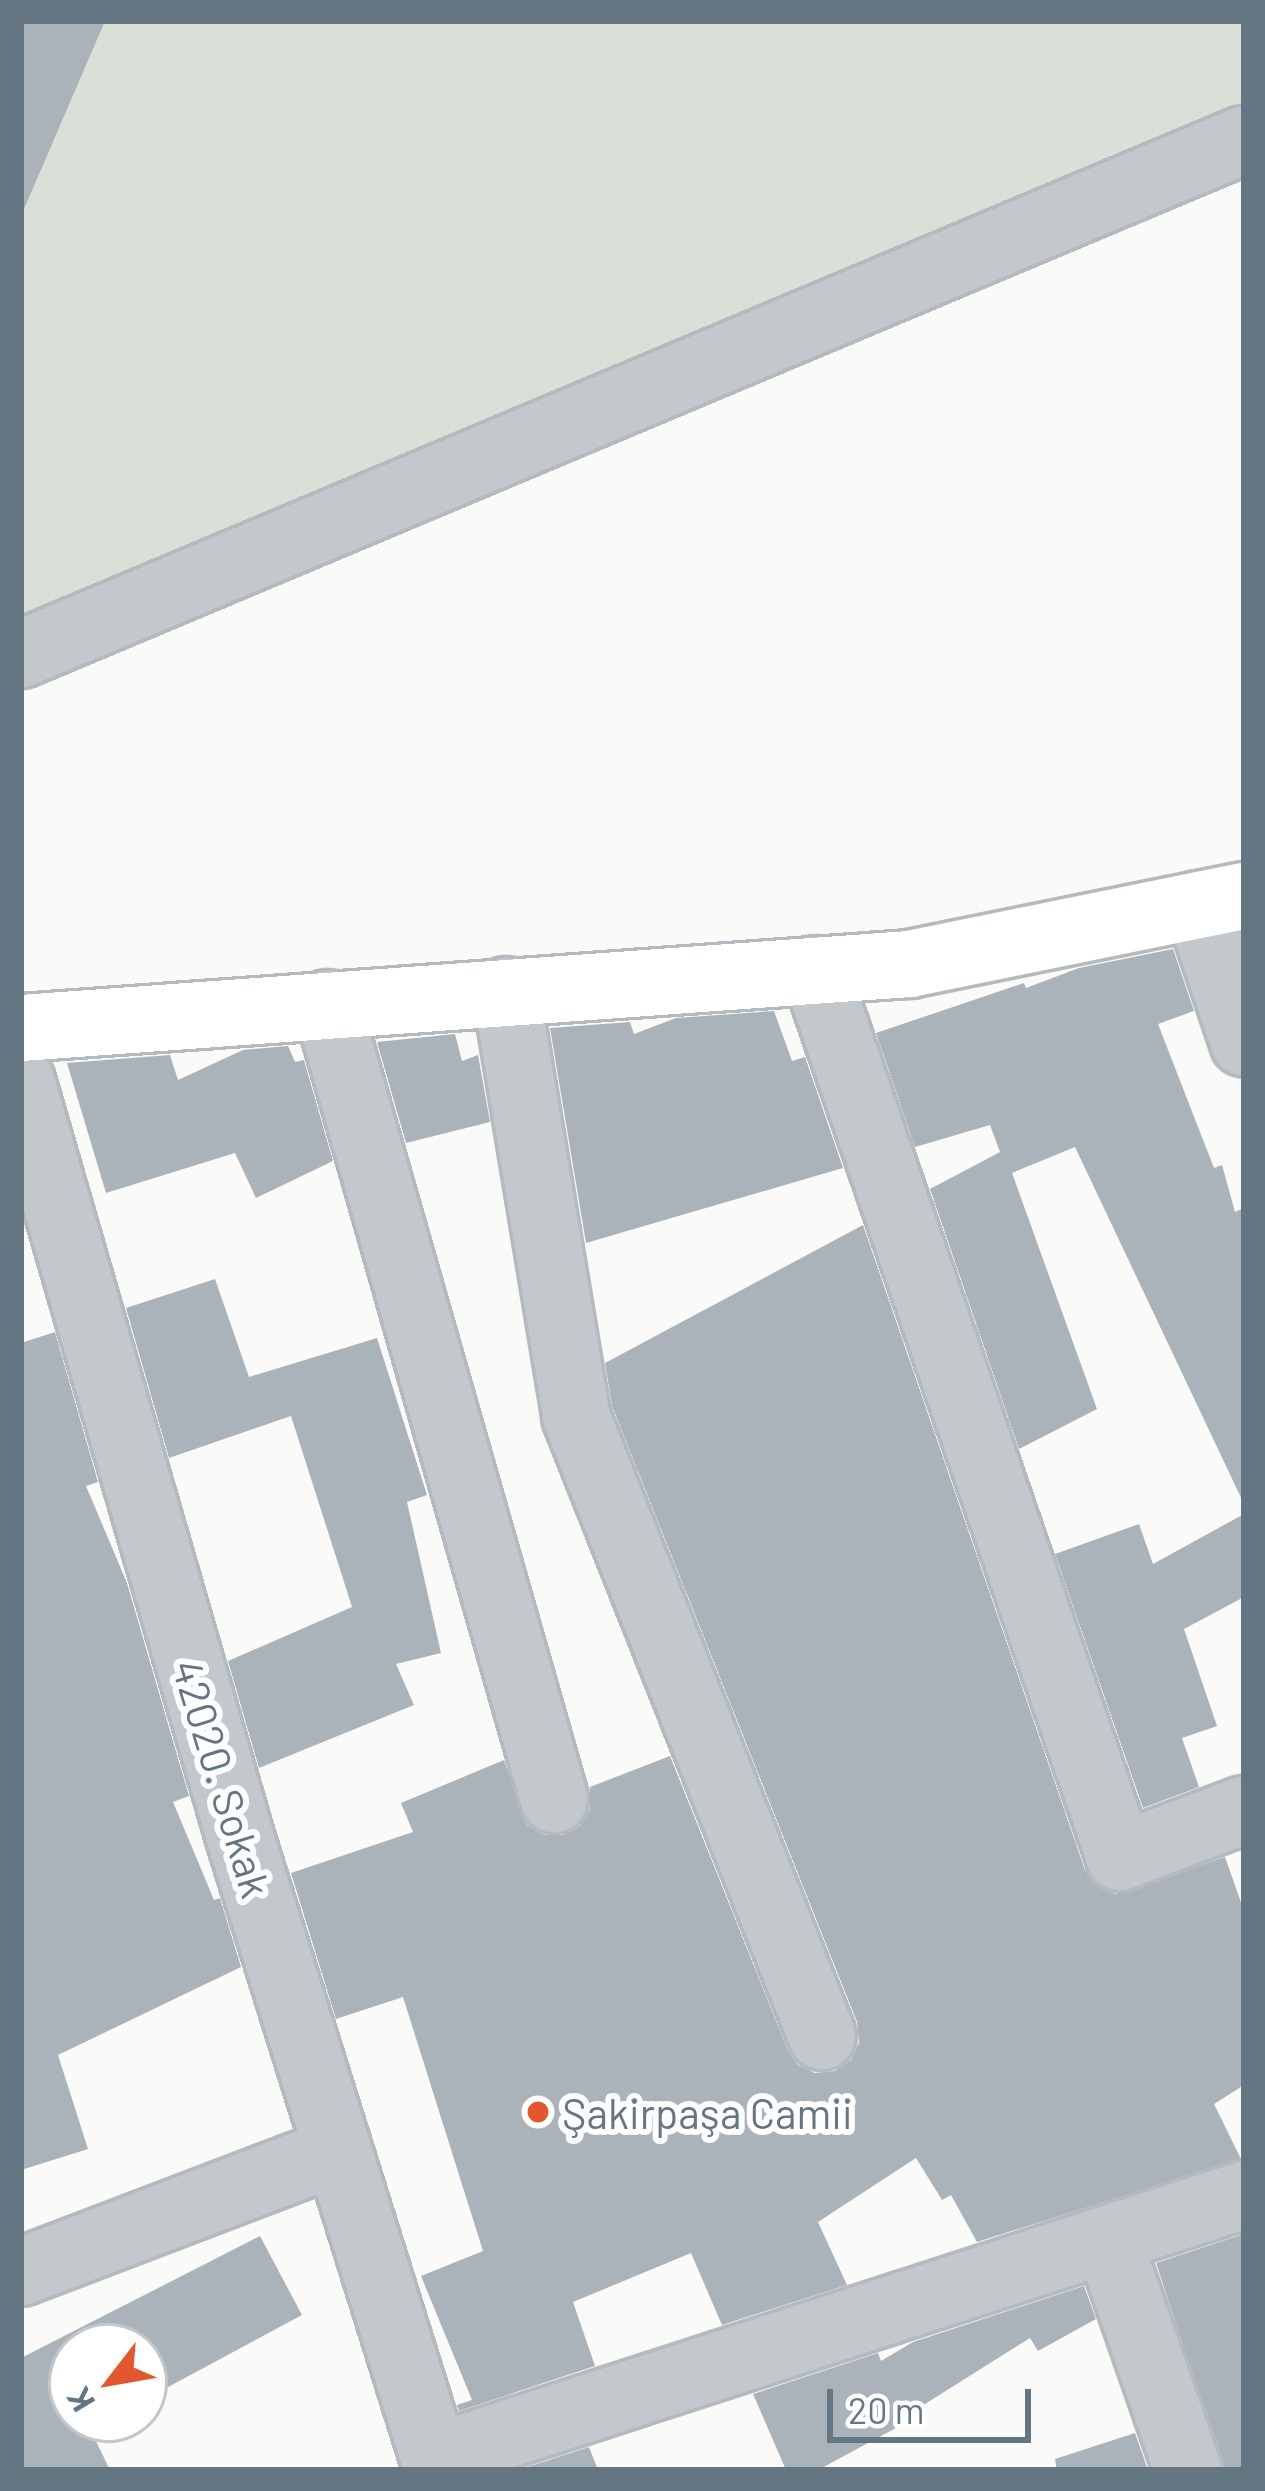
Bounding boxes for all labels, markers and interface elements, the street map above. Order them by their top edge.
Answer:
street label: 42020. Sokak [163,1653,283,1903]
place label: Şakirpaşa Camii [562,2087,853,2137]
marker: Şakirpaşa Camii [525,2099,551,2125]
north arrow [48,2323,168,2443]
scale bar [833,2365,1037,2439]
text: K [57,2381,102,2419]
text: 20 m [848,2388,925,2431]

